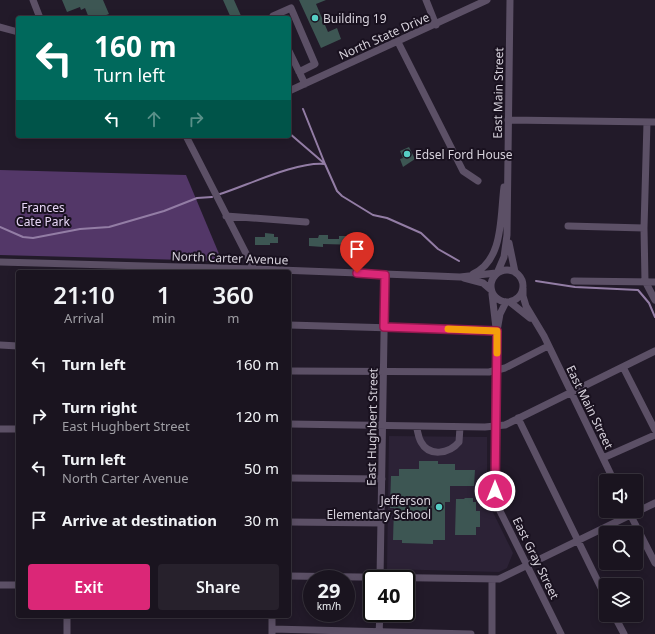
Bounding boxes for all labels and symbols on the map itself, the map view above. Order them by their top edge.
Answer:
street label: North State Drive [336,8,432,64]
place label: Building 19 [323,10,387,27]
marker: Building 19 [310,13,320,23]
street label: East Main Street [489,47,507,139]
place label: Edsel Ford House [415,146,513,163]
marker: Edsel Ford House [402,149,412,159]
park label: Frances Cate Park [16,199,71,230]
pin [340,232,374,273]
street label: North Carter Avenue [171,247,289,269]
street label: East Main Street [562,362,618,452]
street label: East Hughbert Street [362,367,382,486]
position arrow [474,470,516,512]
place label: Jefferson Elementary School [326,492,431,523]
marker: Jefferson Elementary School [434,502,444,512]
street label: East Gray Street [509,514,564,603]
speed limit sign: 40 [363,570,415,622]

